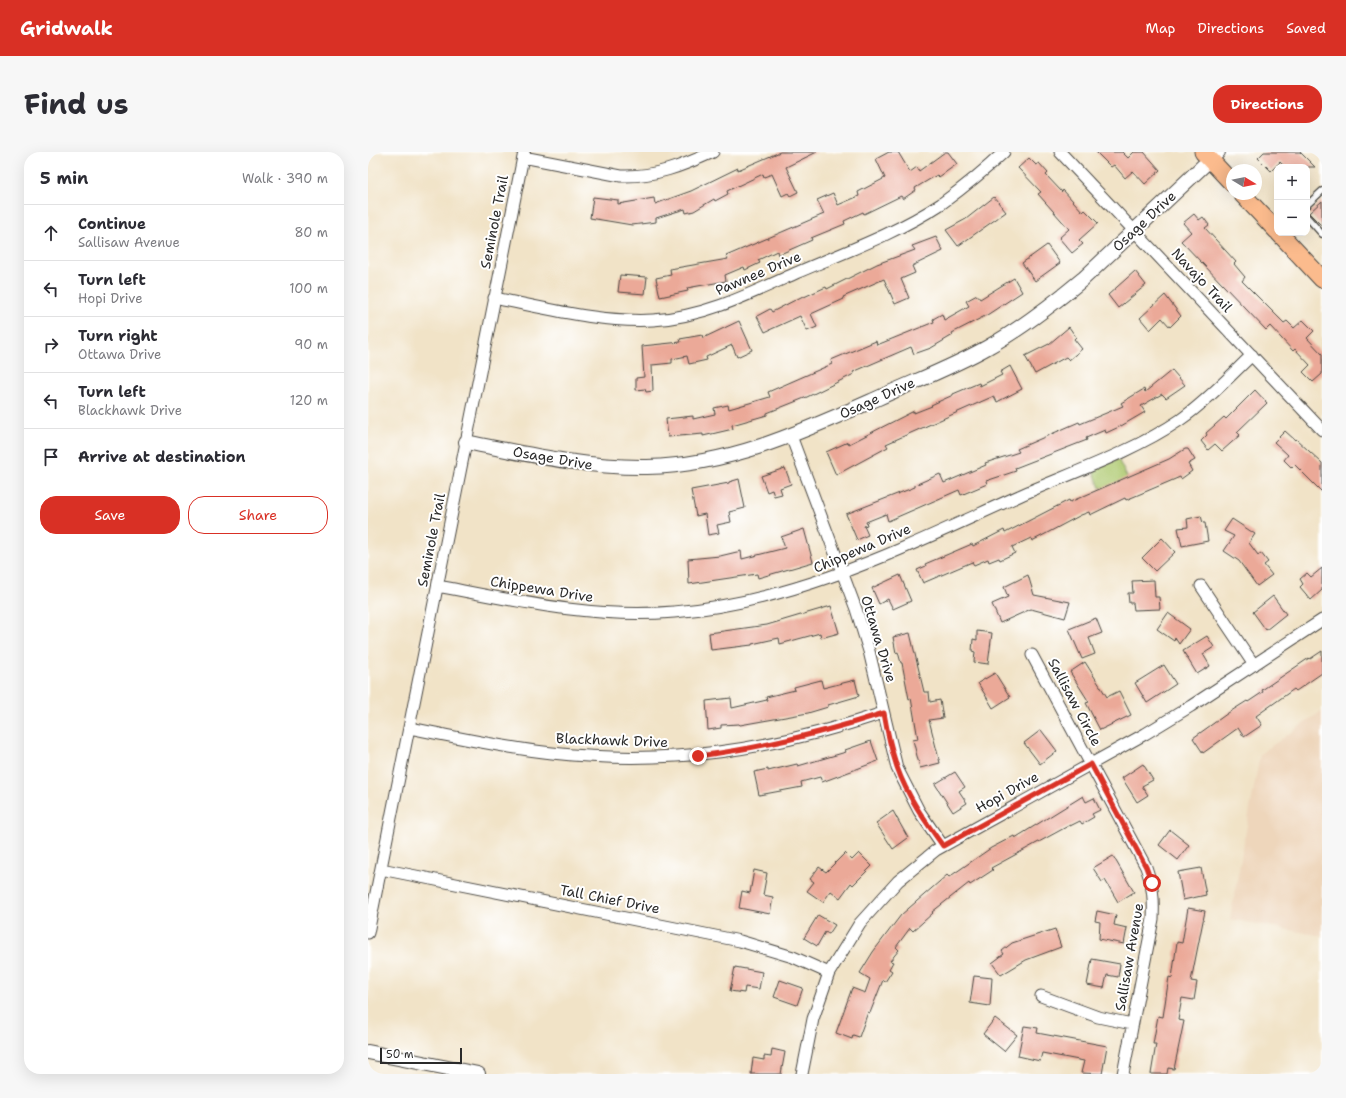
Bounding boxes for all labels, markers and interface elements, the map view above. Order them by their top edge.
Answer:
text: Gridwalk [20,16,113,41]
text: Map [1146,19,1176,37]
text: Directions [1198,19,1264,37]
text: Saved [1286,19,1326,37]
text: Find us [24,85,129,123]
button: Directions [1213,85,1322,123]
north arrow [1226,164,1262,200]
map controls [1274,164,1310,236]
button: + [1274,164,1310,200]
text: 5 min [40,167,88,189]
text: Walk · 390 m [242,170,328,187]
street label: Seminole Trail [476,173,512,270]
street label: Osage Drive [1108,187,1180,255]
button: − [1274,200,1310,236]
text: Continue [78,214,146,234]
icon: ahead [40,222,62,244]
text: 80 m [294,224,328,241]
text: Sallisaw Avenue [78,234,180,251]
street label: Navajo Trail [1168,244,1237,316]
street label: Pawnee Drive [712,247,804,299]
text: Turn left [78,270,146,290]
icon: left [40,278,62,300]
text: 100 m [289,280,328,297]
text: Hopi Drive [78,290,143,307]
text: Turn right [78,326,158,346]
icon: right [40,334,62,356]
text: 90 m [294,336,328,353]
text: Ottawa Drive [78,346,161,363]
street label: Osage Drive [836,373,918,423]
text: Turn left [78,382,146,402]
icon: left [40,390,62,412]
text: 120 m [290,392,328,409]
text: Blackhawk Drive [78,402,182,419]
street label: Osage Drive [512,442,594,474]
icon: arrive [40,446,62,468]
text: Arrive at destination [78,447,246,467]
street label: Seminole Trail [413,491,449,588]
button: Save [40,496,180,534]
button: Share [188,496,328,534]
street label: Chippewa Drive [811,519,913,577]
street label: Chippewa Drive [489,572,595,606]
street label: Ottawa Drive [857,593,901,685]
street label: Sallisaw Circle [1044,655,1106,749]
street label: Blackhawk Drive [556,729,668,751]
route end [689,747,707,765]
street label: Hopi Drive [972,767,1042,817]
route start [1143,874,1161,892]
street label: Tall Chief Drive [558,880,662,918]
street label: Sallisaw Avenue [1111,901,1147,1013]
scale bar [380,1046,462,1065]
text: 50 m [386,1047,414,1062]

